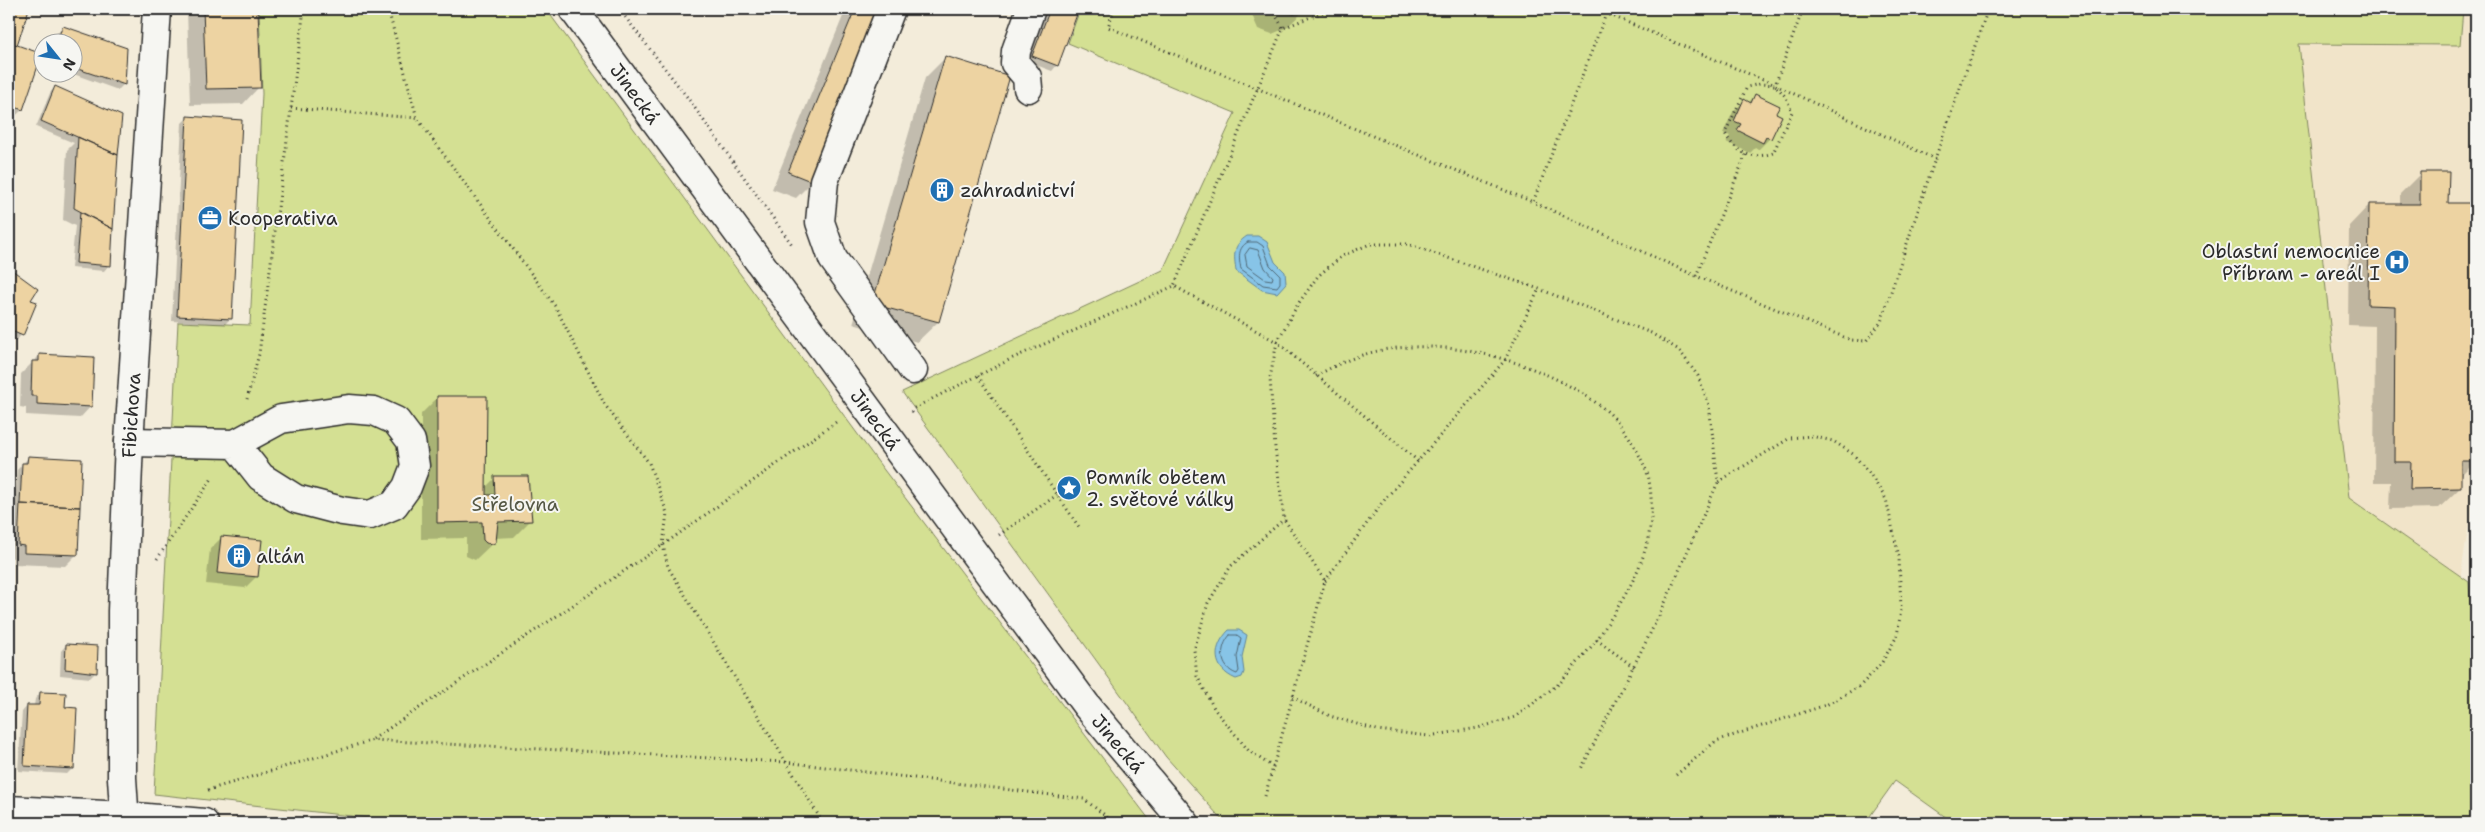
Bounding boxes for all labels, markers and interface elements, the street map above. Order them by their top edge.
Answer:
north arrow [32,32,82,82]
text: N [59,55,80,74]
street label: Jinecká [604,58,666,129]
building icon: zahradnictví [929,177,955,203]
place label: zahradnictví [960,178,1076,203]
office icon: Kooperativa [197,205,223,231]
place label: Kooperativa [228,206,338,231]
place label: Oblastní nemocnice Příbram - areál I [2202,239,2380,286]
hospital icon: Oblastní nemocnice Příbram - areál I [2384,249,2410,275]
street label: Fibichova [116,372,146,458]
street label: Jinecká [845,384,907,455]
place label: Pomník obětem 2. světové války [1086,465,1234,512]
place icon: Pomník obětem 2. světové války [1056,475,1082,501]
park label: Střelovna [471,492,559,517]
building icon: altán [226,543,252,569]
place label: altán [256,544,305,569]
street label: Jinecká [1086,709,1151,779]

